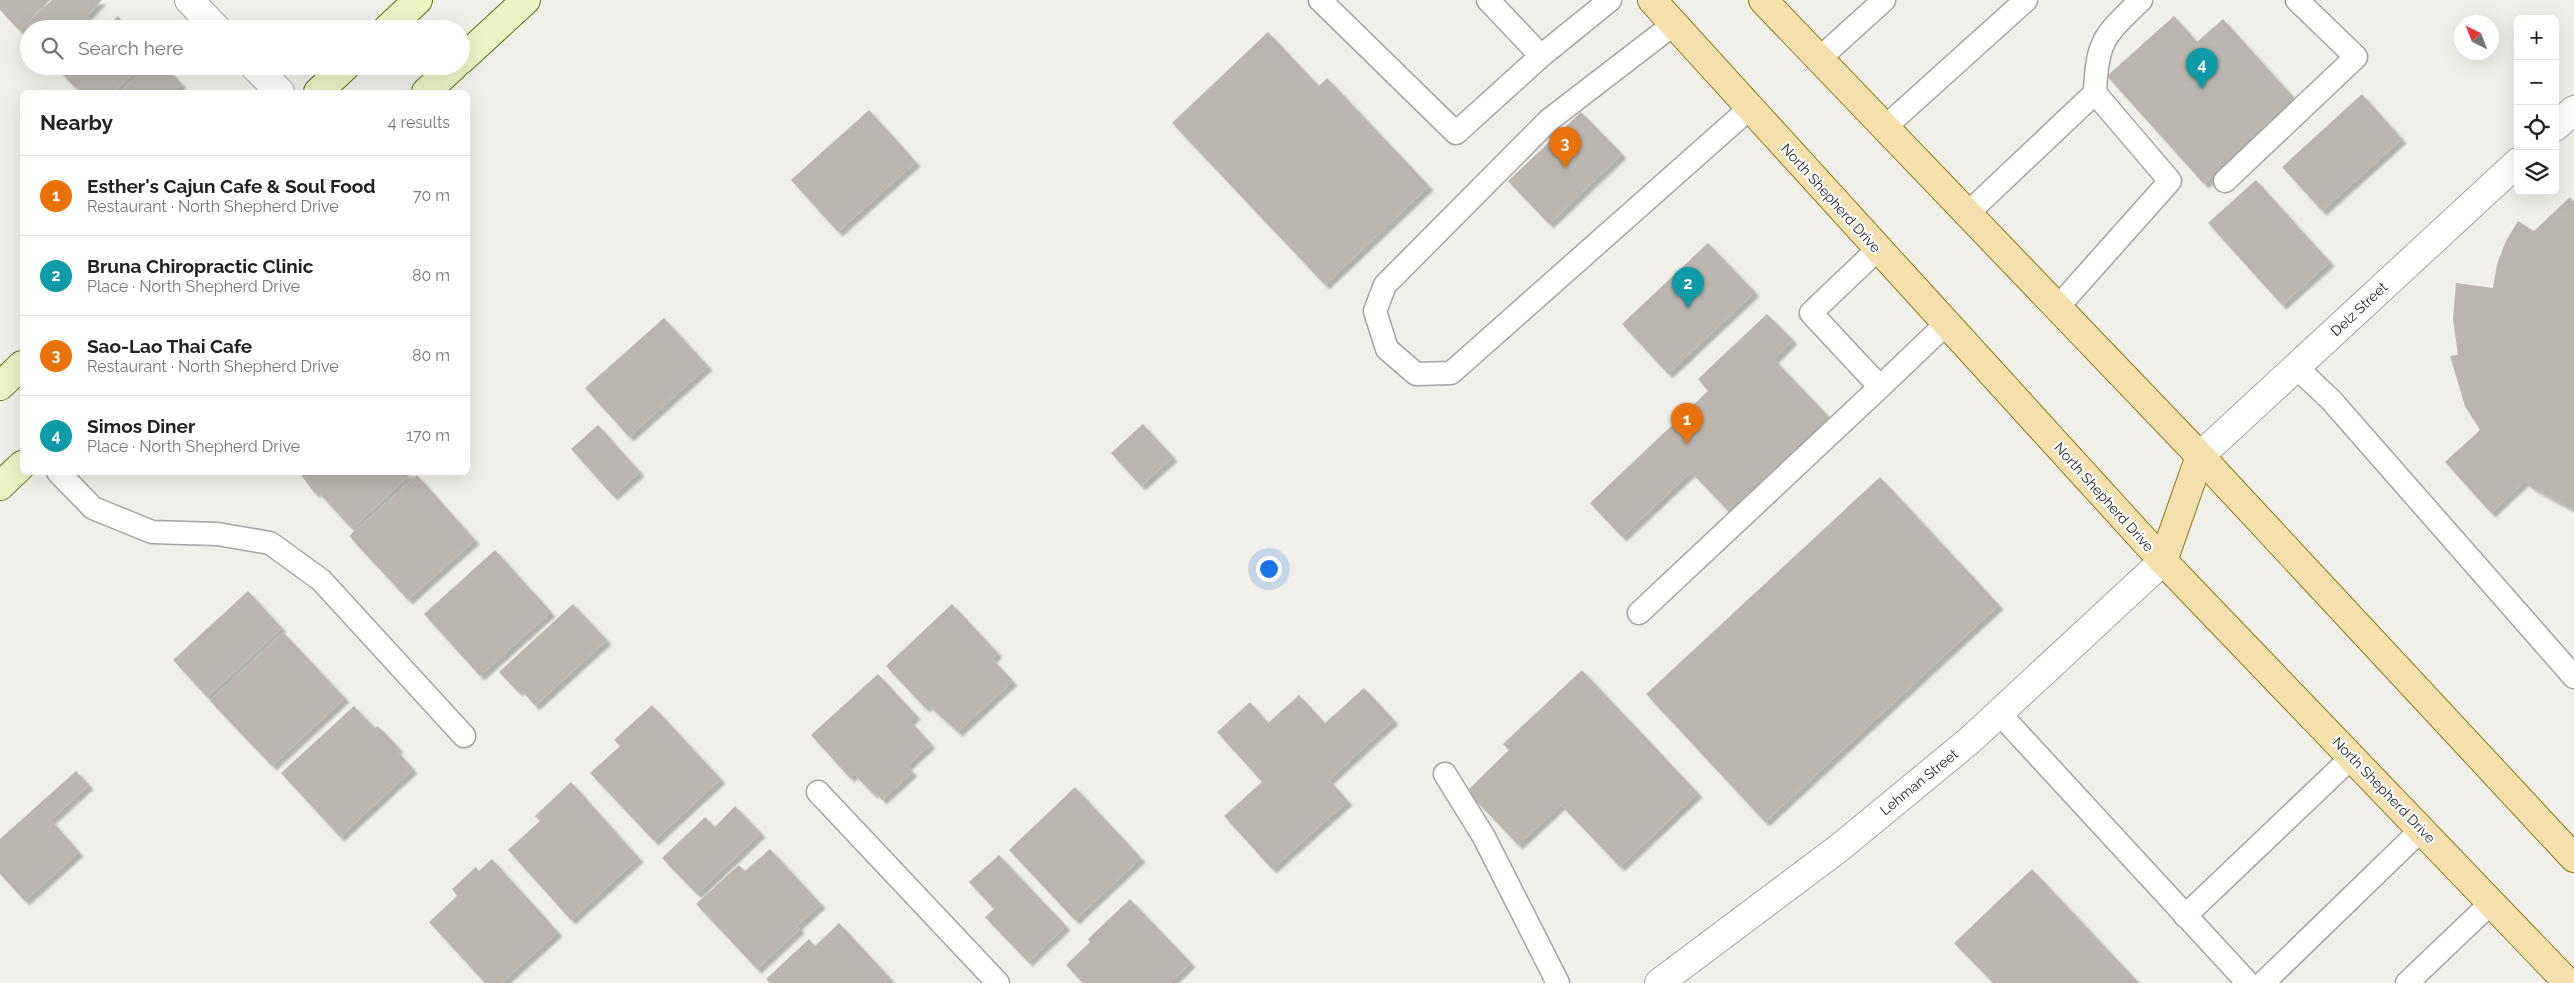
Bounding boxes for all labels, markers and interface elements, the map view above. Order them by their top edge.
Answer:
north arrow [2454,15,2499,60]
map controls [2514,15,2559,195]
button: + [2514,15,2559,60]
search box [20,20,470,75]
icon: search [38,34,66,62]
text: Search here [78,37,184,59]
pin: 4 [2186,48,2218,89]
button: − [2514,60,2559,105]
button: locate [2514,105,2559,150]
text: Nearby [40,110,113,135]
text: 4 results [388,113,450,132]
pin: 3 [1549,127,1581,168]
street label: North Shepherd Drive [1778,140,1884,256]
button: layers [2514,150,2559,195]
text: Esther's Cajun Cafe & Soul Food [87,175,376,197]
text: 1 [52,186,60,205]
text: 70 m [413,186,450,205]
text: Restaurant · North Shepherd Drive [87,197,339,216]
text: Bruna Chiropractic Clinic [87,255,313,277]
text: 2 [51,266,61,285]
text: 80 m [412,266,450,285]
pin: 2 [1672,267,1704,308]
text: Place · North Shepherd Drive [87,277,300,296]
street label: Delz Street [2327,279,2391,339]
text: Sao-Lao Thai Cafe [87,335,252,357]
text: 3 [52,346,60,365]
text: 80 m [412,346,450,365]
text: Restaurant · North Shepherd Drive [87,357,339,376]
pin: 1 [1671,403,1703,444]
text: Simos Diner [87,415,195,437]
text: 4 [51,426,61,445]
text: 170 m [406,426,450,445]
text: Place · North Shepherd Drive [87,437,300,456]
street label: North Shepherd Drive [2051,439,2157,555]
your location [1256,556,1282,582]
street label: North Shepherd Drive [2329,734,2439,846]
street label: Lehman Street [1877,746,1961,818]

